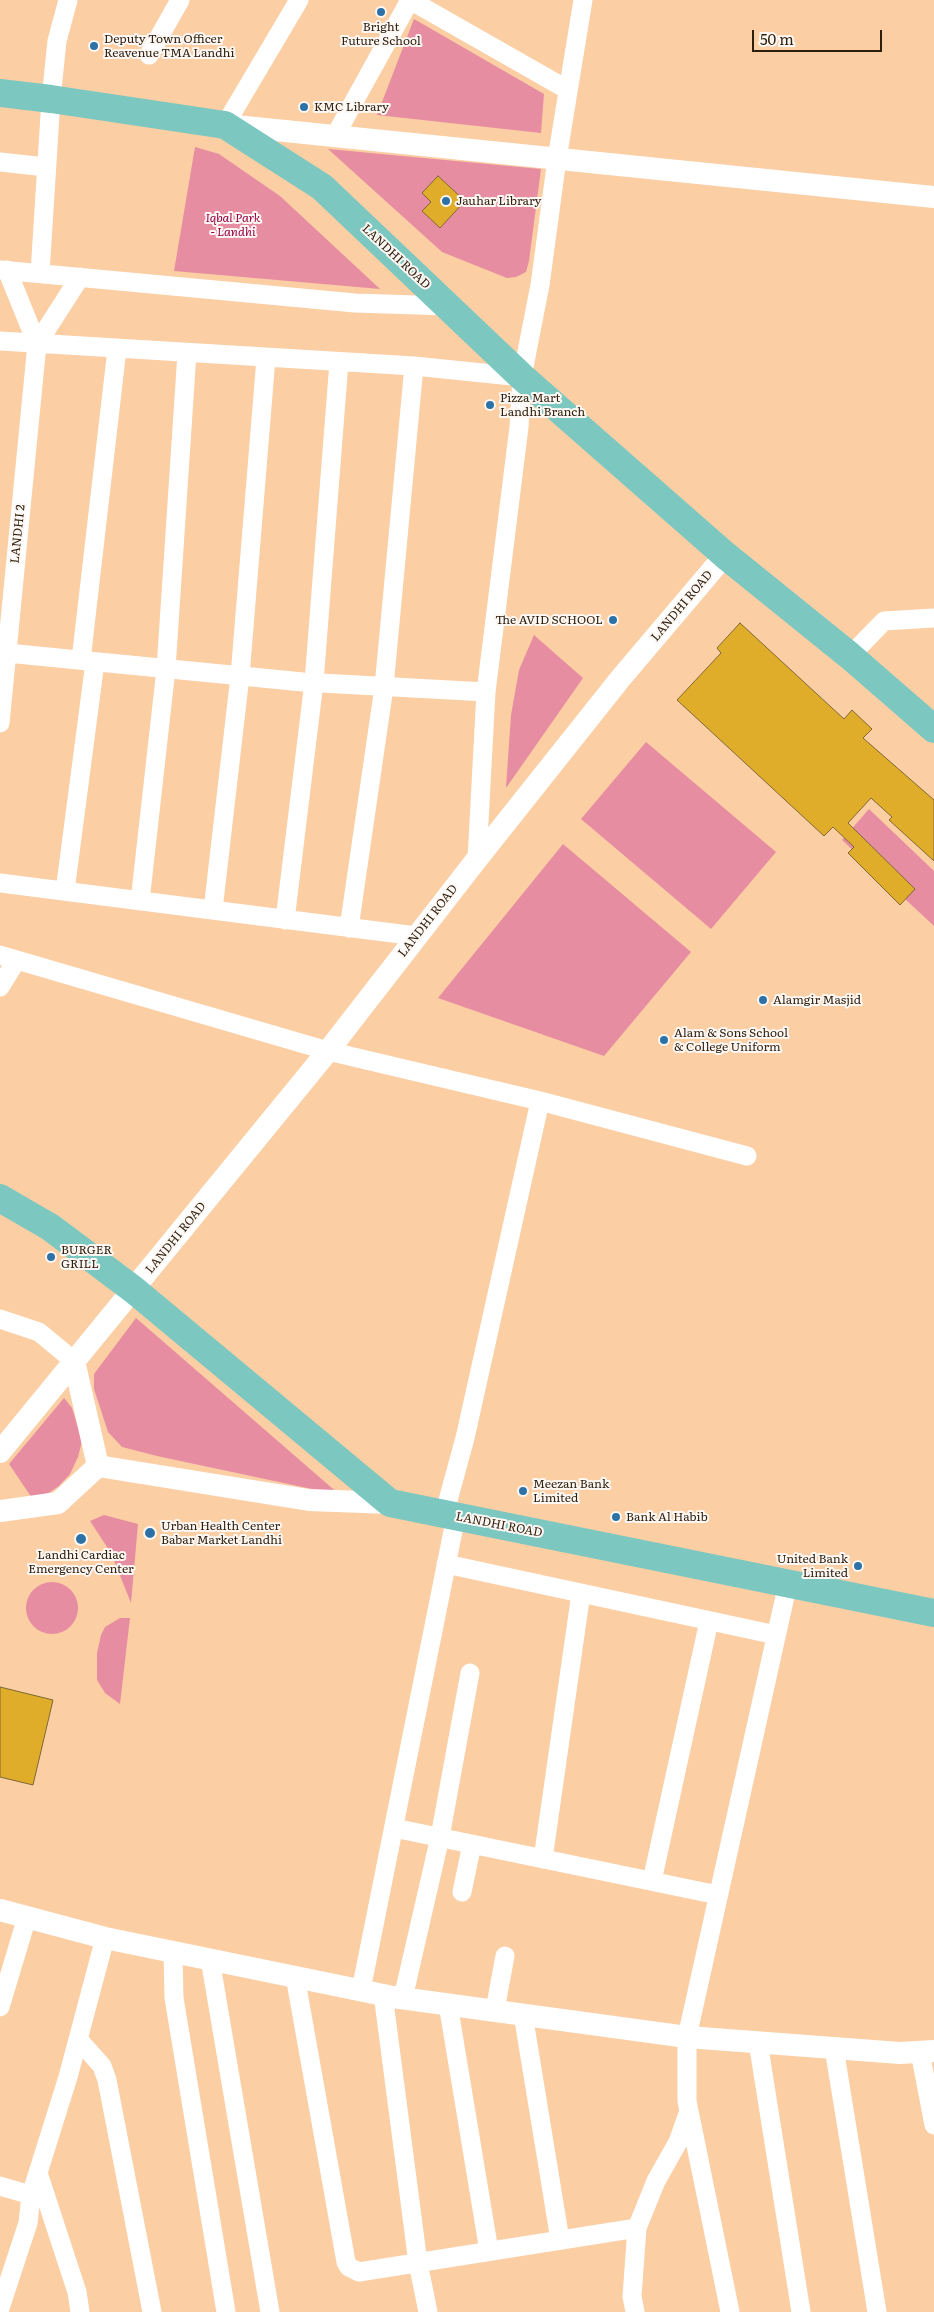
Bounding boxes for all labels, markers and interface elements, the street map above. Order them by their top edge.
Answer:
marker: Bright Future School [375,6,387,18]
place label: Bright Future School [341,20,421,48]
scale bar [754,20,884,52]
text: 50 m [760,27,794,50]
place label: Deputy Town Officer Reavenue TMA Landhi [104,32,234,60]
marker: Deputy Town Officer Reavenue TMA Landhi [88,40,100,52]
place label: KMC Library [314,100,389,114]
marker: KMC Library [298,101,310,113]
place label: Jauhar Library [456,194,542,208]
marker: Jauhar Library [440,195,452,207]
park label: Iqbal Park - Landhi [206,211,260,239]
street label: LANDHI ROAD [359,222,433,292]
place label: Pizza Mart Landhi Branch [500,391,585,419]
marker: Pizza Mart Landhi Branch [484,399,496,411]
street label: LANDHI 2 [8,504,28,564]
street label: LANDHI ROAD [648,568,716,644]
place label: The AVID SCHOOL [495,613,603,627]
marker: The AVID SCHOOL [607,614,619,626]
street label: LANDHI ROAD [395,882,461,960]
place label: Alamgir Masjid [773,993,861,1007]
marker: Alamgir Masjid [757,994,769,1006]
place label: Alam & Sons School & College Uniform [674,1026,788,1054]
marker: Alam & Sons School & College Uniform [658,1034,670,1046]
street label: LANDHI ROAD [143,1199,209,1277]
place label: BURGER GRILL [61,1243,112,1271]
marker: BURGER GRILL [45,1251,57,1263]
place label: Meezan Bank Limited [533,1477,609,1505]
marker: Meezan Bank Limited [517,1485,529,1497]
street label: LANDHI ROAD [455,1510,543,1540]
place label: Bank Al Habib [626,1510,708,1524]
marker: Bank Al Habib [610,1511,622,1523]
place label: Urban Health Center Babar Market Landhi [161,1519,282,1547]
marker: Urban Health Center Babar Market Landhi [143,1526,157,1540]
marker: Landhi Cardiac Emergency Center [74,1532,88,1546]
place label: Landhi Cardiac Emergency Center [28,1548,134,1576]
place label: United Bank Limited [777,1552,848,1580]
marker: United Bank Limited [852,1560,864,1572]

